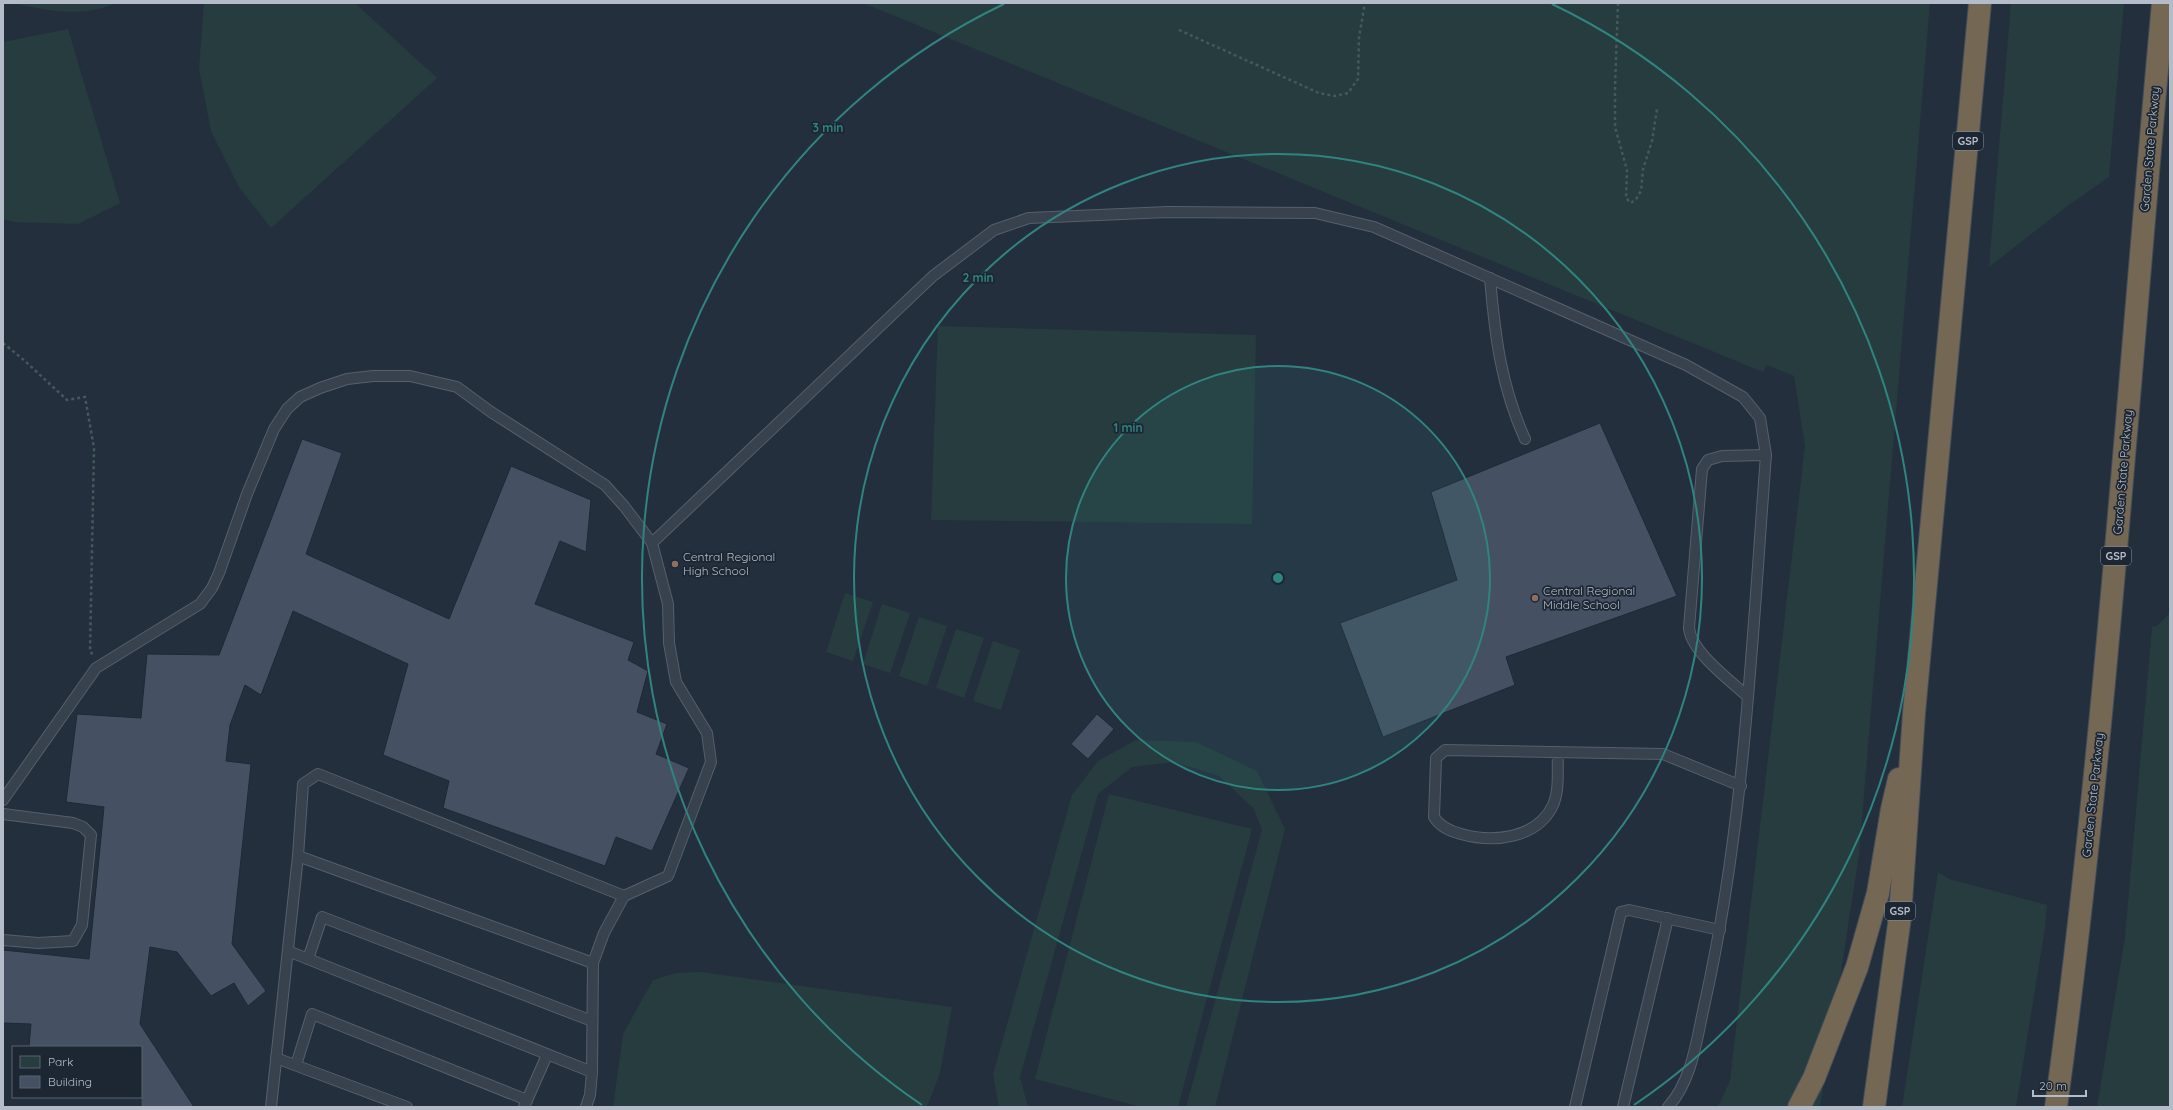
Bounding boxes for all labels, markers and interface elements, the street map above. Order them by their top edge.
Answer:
street label: Garden State Parkway [2137,86,2162,212]
text: 3 min [813,120,843,135]
road number: GSP [1953,132,1983,150]
text: 2 min [962,270,994,285]
street label: Garden State Parkway [2110,409,2135,535]
text: 1 min [1113,420,1143,435]
road number: GSP [2101,547,2131,565]
place label: Central Regional High School [683,549,775,578]
marker: Central Regional High School [670,559,680,569]
centre of rings [1271,571,1285,585]
place label: Central Regional Middle School [1543,583,1635,612]
marker: Central Regional Middle School [1530,593,1540,603]
street label: Garden State Parkway [2079,732,2107,858]
road number: GSP [1885,902,1915,920]
legend [12,1046,142,1098]
text: Park [48,1054,73,1069]
scale bar [2033,1072,2086,1098]
text: Building [48,1074,92,1089]
text: 20 m [2039,1078,2067,1093]

